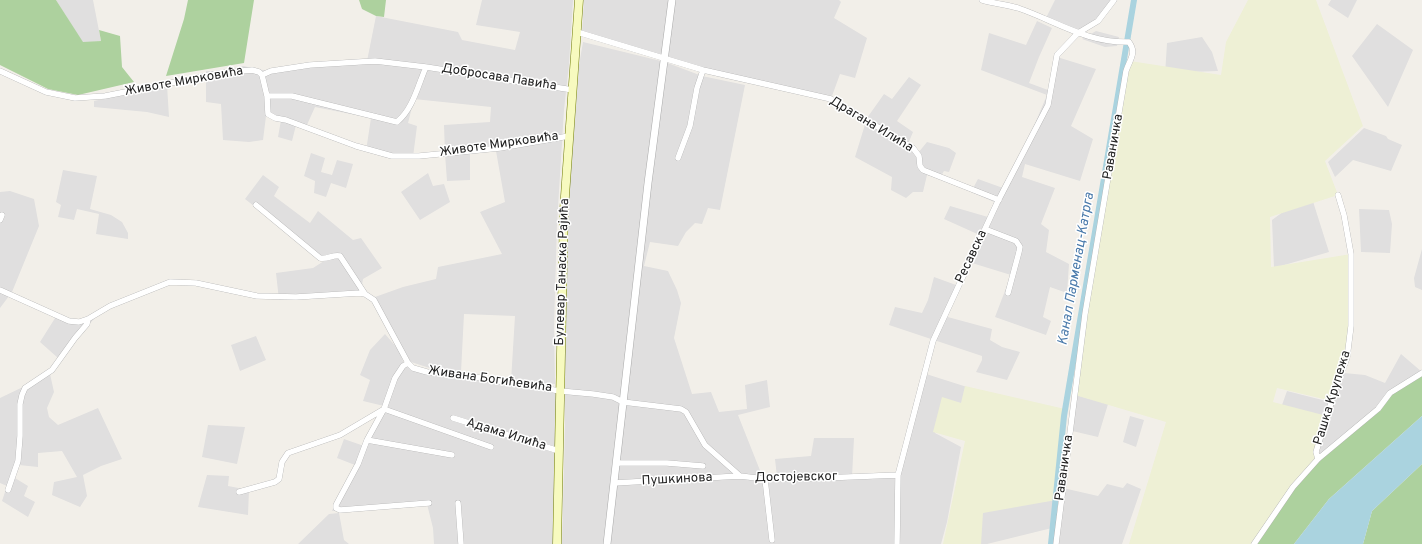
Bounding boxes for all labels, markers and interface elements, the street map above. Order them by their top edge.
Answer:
street label: Добросава Павића [440,61,558,95]
street label: Животе Мирковића [124,64,244,100]
street label: Драгана Илића [826,94,916,156]
street label: Раваничка [1101,113,1127,181]
street label: Животе Мирковића [438,129,560,161]
water label: Канал Парменац-Катрга [1055,191,1099,347]
street label: Булевар Танаска Рајића [553,198,573,346]
street label: Ресавска [953,228,991,286]
street label: Рашка Крупежа [1311,349,1355,447]
street label: Живана Богићевића [427,364,553,396]
street label: Адама Илића [464,415,548,455]
street label: Раваничка [1053,434,1077,502]
street label: Достојевског [755,469,837,487]
street label: Пушкинова [641,470,713,490]

